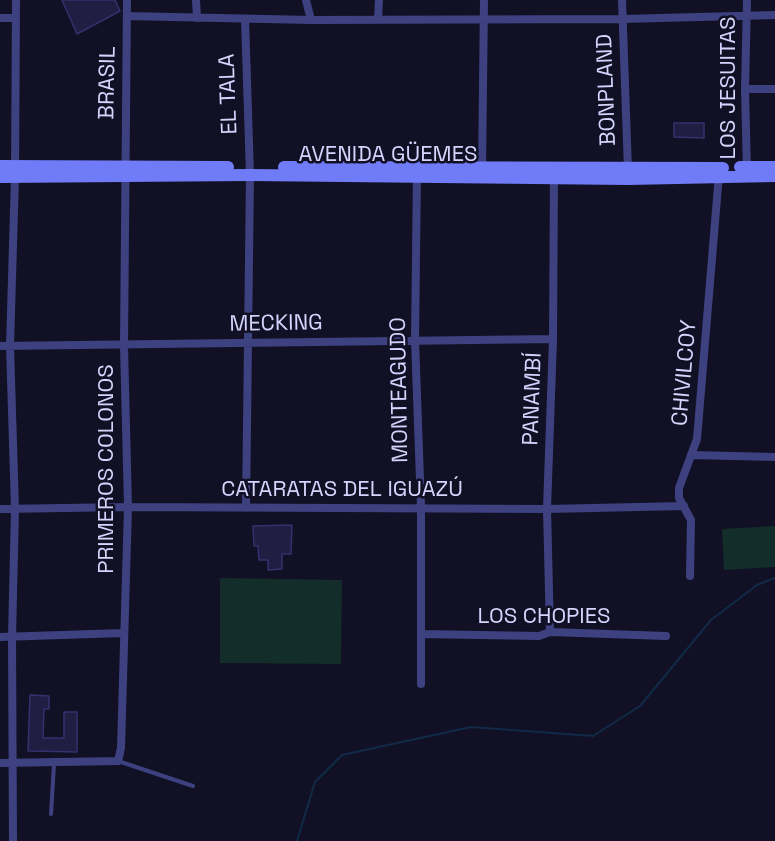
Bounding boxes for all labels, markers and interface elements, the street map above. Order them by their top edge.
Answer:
street label: LOS JESUITAS [716,17,742,159]
street label: BONPLAND [592,33,622,147]
street label: BRASIL [94,46,122,120]
street label: EL TALA [214,53,244,135]
street label: AVENIDA GÜEMES [298,142,478,168]
street label: MECKING [229,310,323,338]
street label: MONTEAGUDO [386,317,414,463]
street label: CHIVILCOY [667,319,703,427]
street label: PANAMBÍ [518,352,548,446]
street label: PRIMEROS COLONOS [94,364,120,574]
street label: CATARATAS DEL IGUAZÚ [221,477,463,503]
street label: LOS CHOPIES [477,604,611,630]

